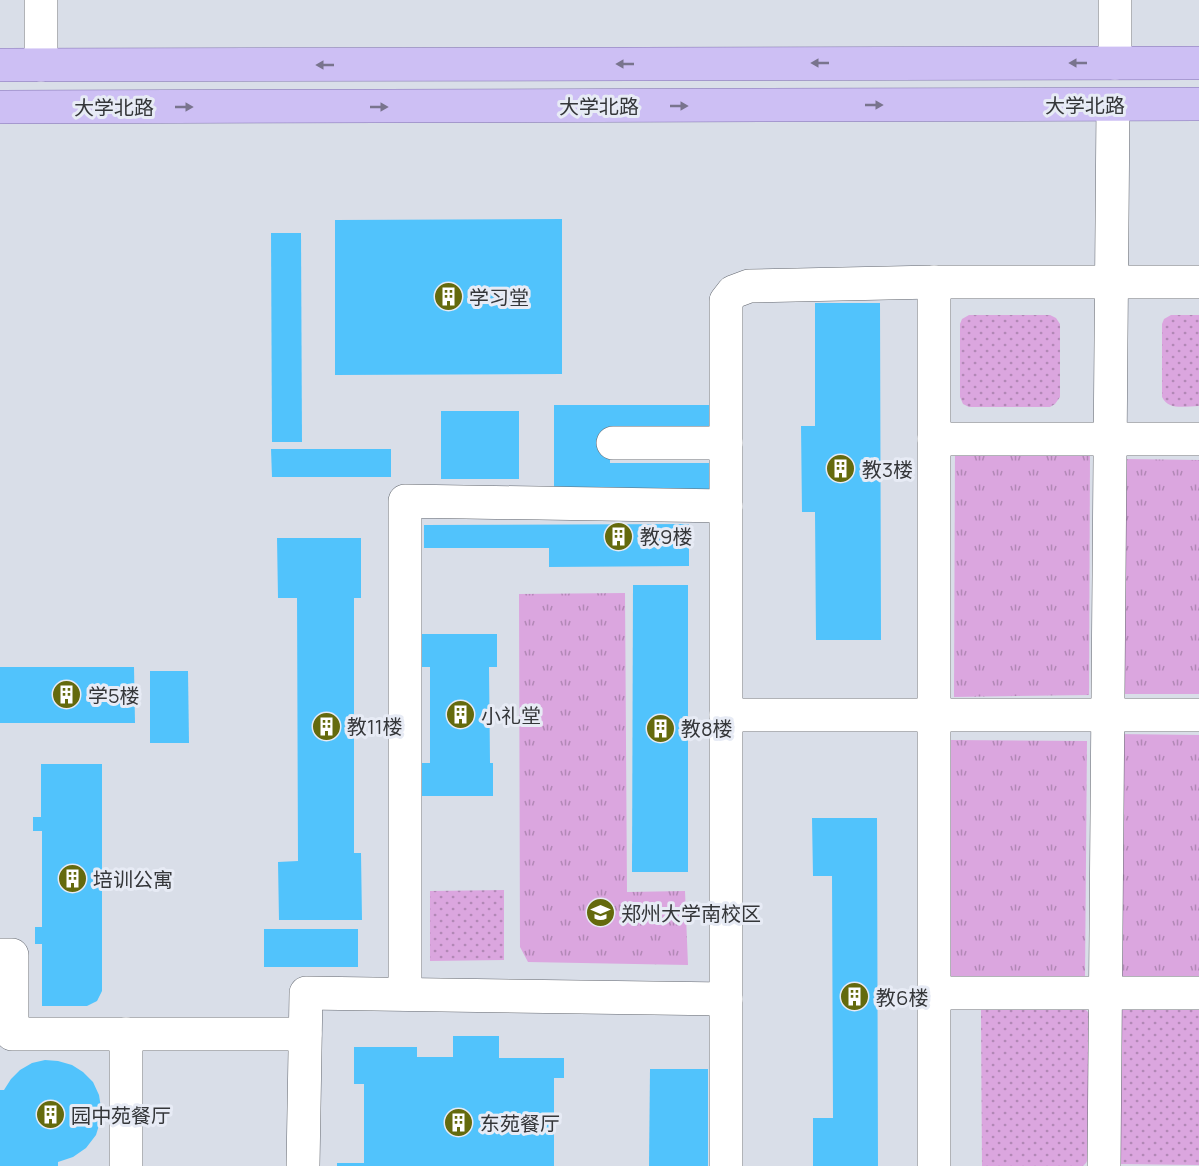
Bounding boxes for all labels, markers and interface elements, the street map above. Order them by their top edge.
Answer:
one-way arrow [810,58,829,68]
one-way arrow [1068,58,1087,68]
one-way arrow [615,59,634,69]
one-way arrow [315,60,334,70]
street label: 大学北路 [1045,92,1125,119]
street label: 大学北路 [559,93,639,120]
street label: 大学北路 [74,94,154,121]
one-way arrow [865,100,884,110]
one-way arrow [670,101,689,111]
one-way arrow [175,102,194,112]
one-way arrow [370,102,389,111]
building icon: 学习堂 [432,281,464,313]
place label: 学习堂 [469,284,529,311]
building icon: 教3楼 [825,453,857,485]
place label: 教3楼 [862,456,913,483]
building icon: 教9楼 [603,520,635,552]
place label: 教9楼 [640,523,692,550]
building icon: 学5楼 [51,679,83,711]
place label: 学5楼 [88,682,140,709]
building icon: 小礼堂 [444,699,476,731]
place label: 小礼堂 [481,702,541,729]
building icon: 教11楼 [310,710,342,742]
building icon: 教8楼 [644,712,676,744]
place label: 教11楼 [347,713,403,740]
place label: 教8楼 [681,715,733,742]
building icon: 培训公寓 [56,863,88,895]
place label: 培训公寓 [93,866,173,893]
school or university icon: 郑州大学南校区 [584,897,616,929]
place label: 郑州大学南校区 [621,900,761,927]
building icon: 教6楼 [839,981,871,1013]
place label: 教6楼 [876,984,928,1011]
building icon: 园中苑餐厅 [34,1099,66,1131]
place label: 园中苑餐厅 [71,1102,171,1129]
building icon: 东苑餐厅 [443,1107,475,1139]
place label: 东苑餐厅 [480,1110,560,1137]

